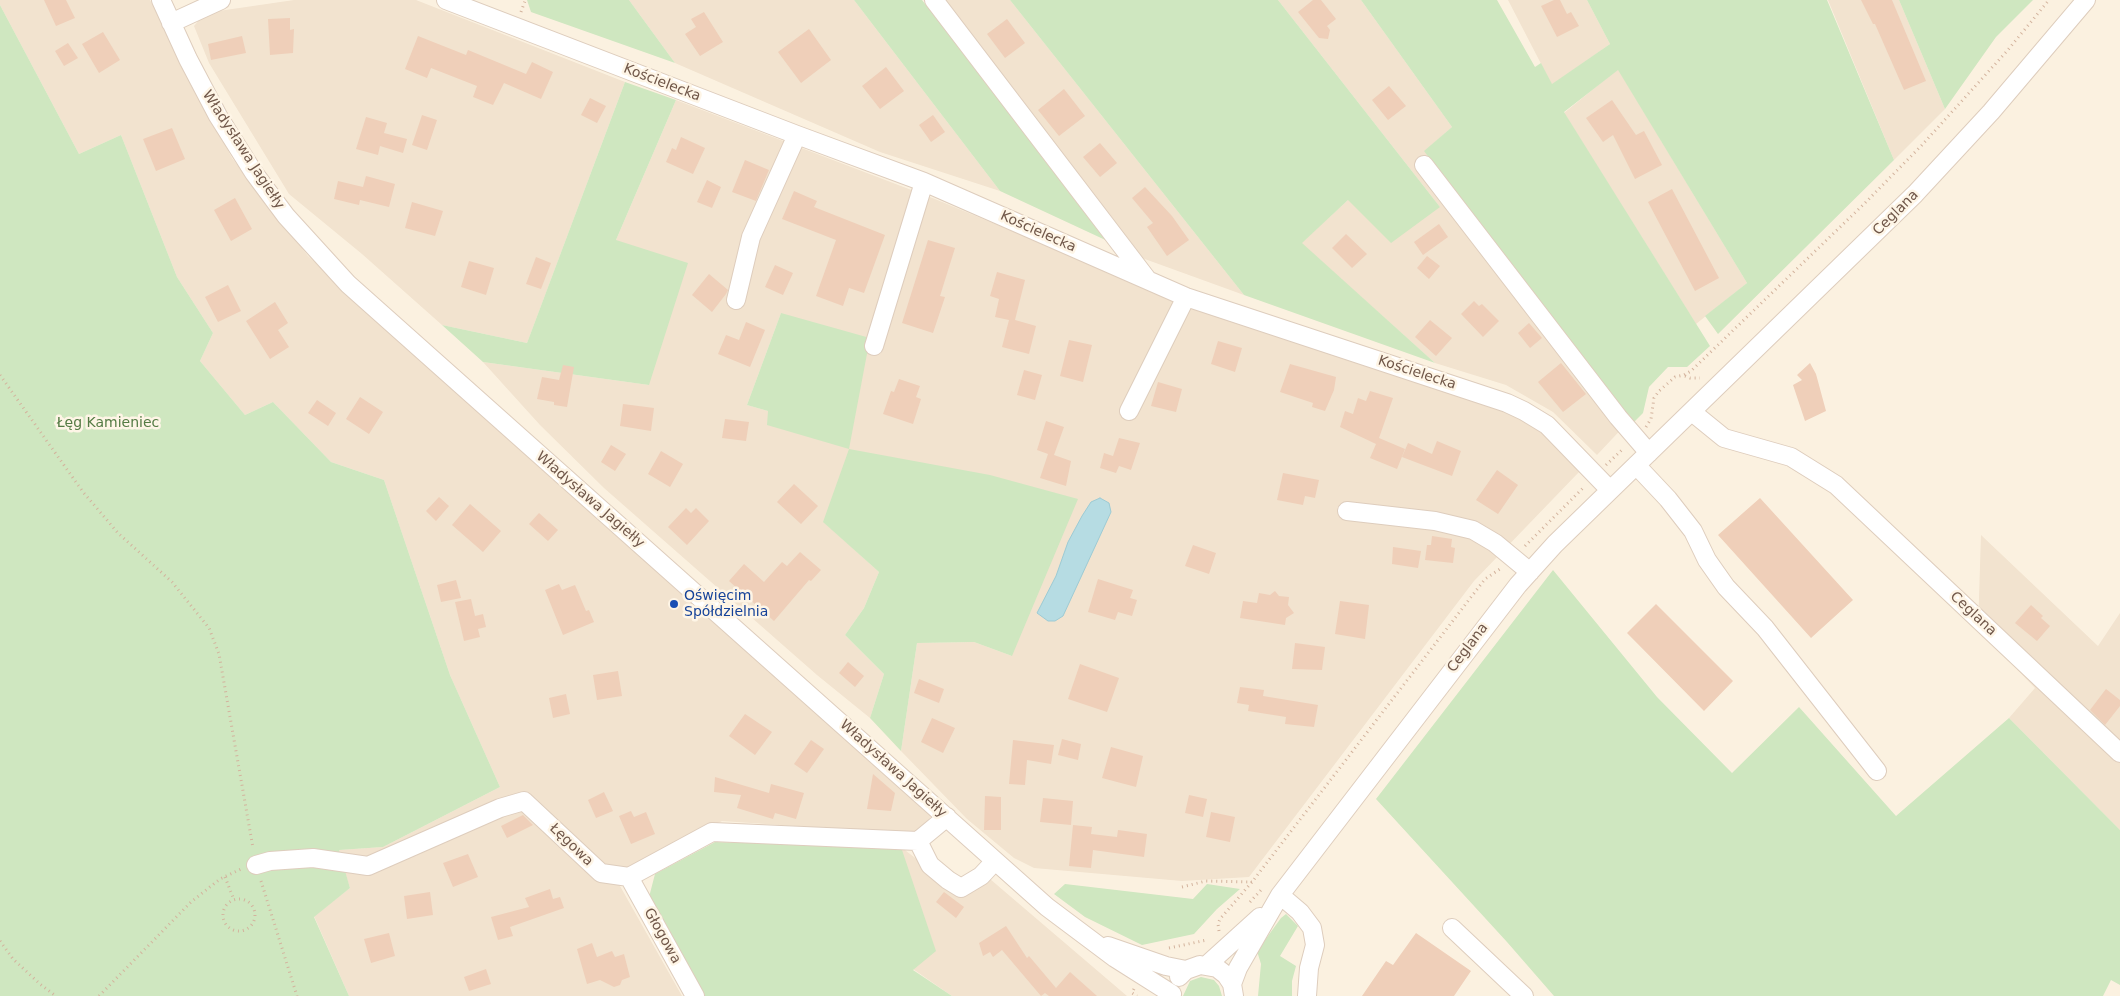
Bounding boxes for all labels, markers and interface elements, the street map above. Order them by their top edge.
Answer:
street label: Kościelecka [621,61,703,105]
street label: Władysława Jagiełły [198,87,288,213]
street label: Ceglana [1870,187,1922,239]
street label: Kościelecka [998,208,1078,256]
street label: Kościelecka [1376,352,1458,394]
park label: Łęg Kamieniec [57,415,159,431]
street label: Władysława Jagiełły [532,448,648,552]
place label: Oświęcim Spółdzielnia [684,588,768,620]
street label: Ceglana [1946,588,2000,640]
marker: Oświęcim Spółdzielnia [668,598,680,610]
street label: Ceglana [1444,620,1492,676]
street label: Władysława Jagiełły [836,717,950,821]
street label: Łęgowa [546,820,596,870]
street label: Głogowa [640,905,684,967]

